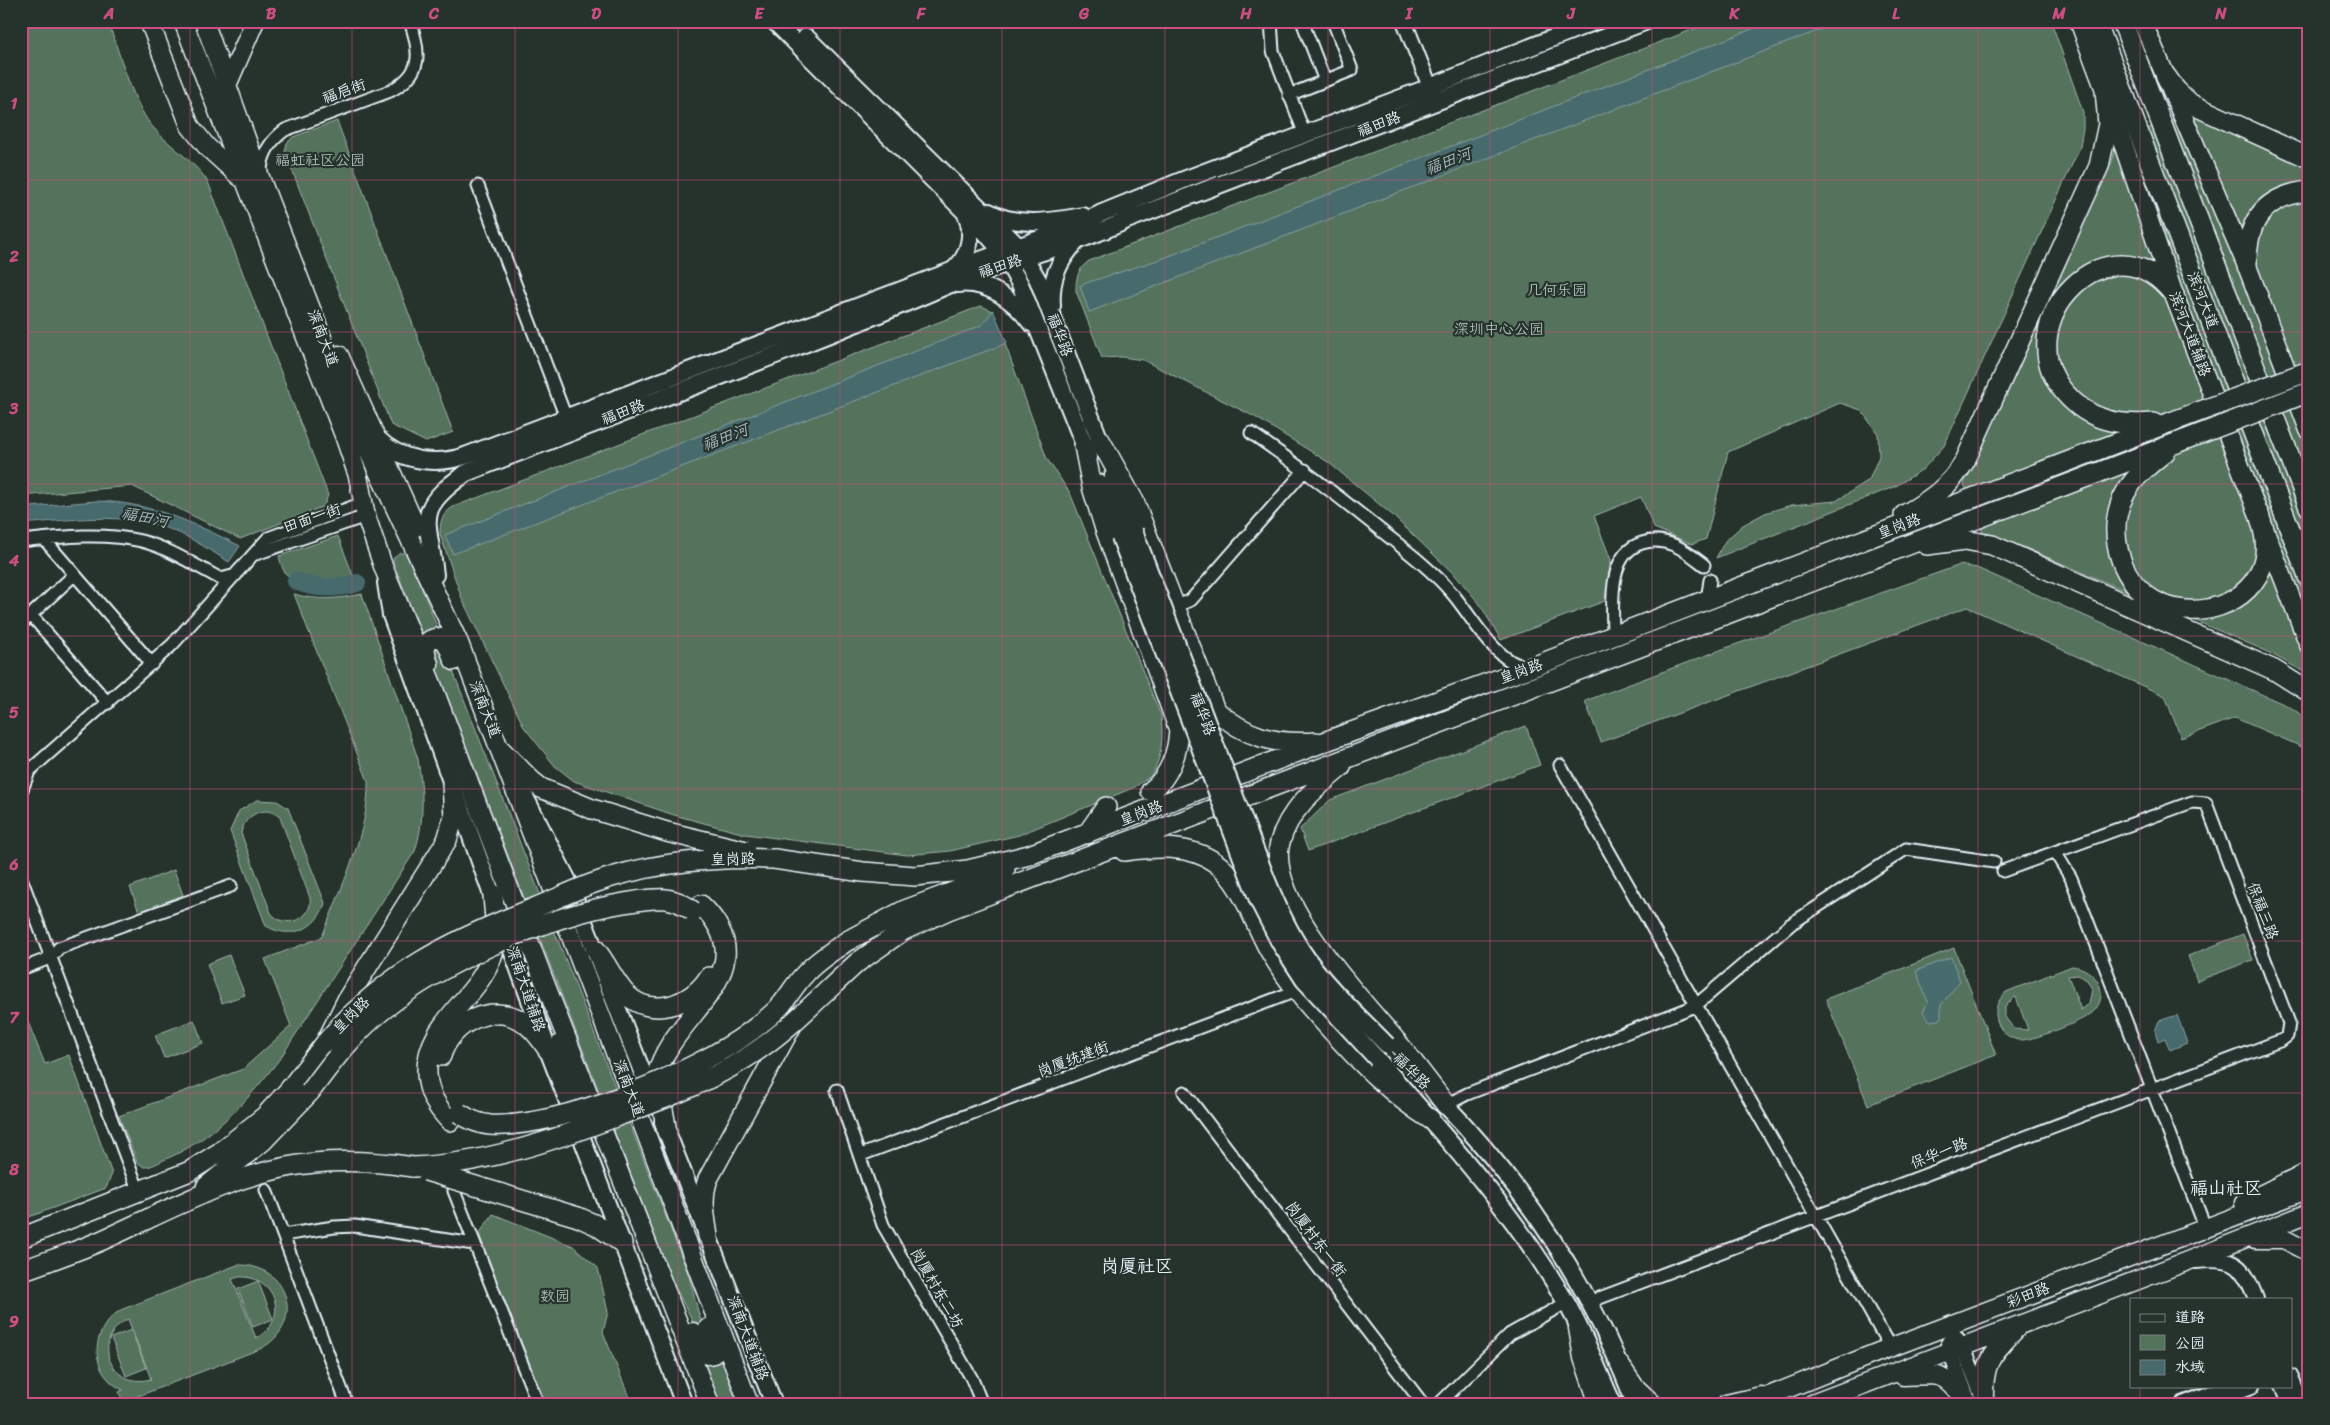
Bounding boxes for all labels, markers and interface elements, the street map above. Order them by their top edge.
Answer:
text: A [103,0,114,28]
text: B [266,0,277,28]
text: C [428,0,440,28]
text: D [591,0,601,28]
text: E [755,0,765,28]
text: F [916,0,927,28]
text: G [1078,0,1090,28]
text: H [1239,0,1252,28]
text: I [1405,0,1414,28]
text: J [1566,0,1576,28]
text: K [1728,0,1740,28]
text: L [1892,0,1900,28]
text: M [2051,0,2066,28]
text: N [2214,0,2227,28]
street label: 福启街 [318,71,370,111]
text: 1 [11,89,18,118]
street label: 福田路 [1353,104,1405,144]
water label: 福田河 [1420,138,1478,183]
park label: 福虹社区公园 [275,147,365,173]
text: 2 [8,242,19,271]
street label: 福田路 [975,247,1025,285]
street label: 滨河大道 [2180,267,2226,333]
park label: 几何乐园 [1527,277,1587,303]
street label: 滨河大道辅路 [2162,287,2218,381]
street label: 深南大道 [300,305,346,371]
street label: 福华路 [1040,309,1080,361]
park label: 深圳中心公园 [1454,316,1544,342]
street label: 福田路 [597,392,649,432]
text: 3 [9,394,19,423]
water label: 福田河 [697,414,755,459]
street label: 田面一街 [279,496,345,540]
water label: 福田河 [119,498,174,537]
street label: 皇岗路 [1873,506,1925,546]
text: 4 [8,546,19,575]
street label: 皇岗路 [1495,651,1547,691]
street label: 深南大道 [462,676,508,742]
street label: 福华路 [1183,688,1223,740]
text: 5 [9,698,19,727]
street label: 皇岗路 [1115,793,1167,833]
street label: 皇岗路 [710,846,756,872]
text: 6 [8,850,19,879]
street label: 保福三路 [2240,878,2286,944]
street label: 深南大道辅路 [499,942,553,1036]
street label: 皇岗路 [326,990,376,1040]
text: 7 [9,1003,20,1032]
street label: 岗厦统建街 [1033,1033,1113,1085]
street label: 福华路 [1387,1046,1437,1096]
street label: 深南大道 [606,1055,652,1121]
street label: 保华一路 [1906,1130,1972,1176]
text: 8 [8,1155,19,1184]
district label: 福山社区 [2190,1172,2262,1204]
street label: 岗厦村东一街 [1279,1195,1353,1283]
street label: 岗厦村东二坊 [903,1243,971,1333]
district label: 岗厦社区 [1101,1250,1173,1282]
street label: 彩田路 [2002,1275,2054,1315]
park label: 数园 [540,1283,570,1309]
street label: 深南大道辅路 [720,1291,776,1385]
legend [2130,1298,2292,1388]
text: 道路 [2175,1304,2205,1330]
text: 9 [9,1307,19,1336]
text: 公园 [2175,1330,2205,1356]
text: 水域 [2175,1354,2205,1380]

